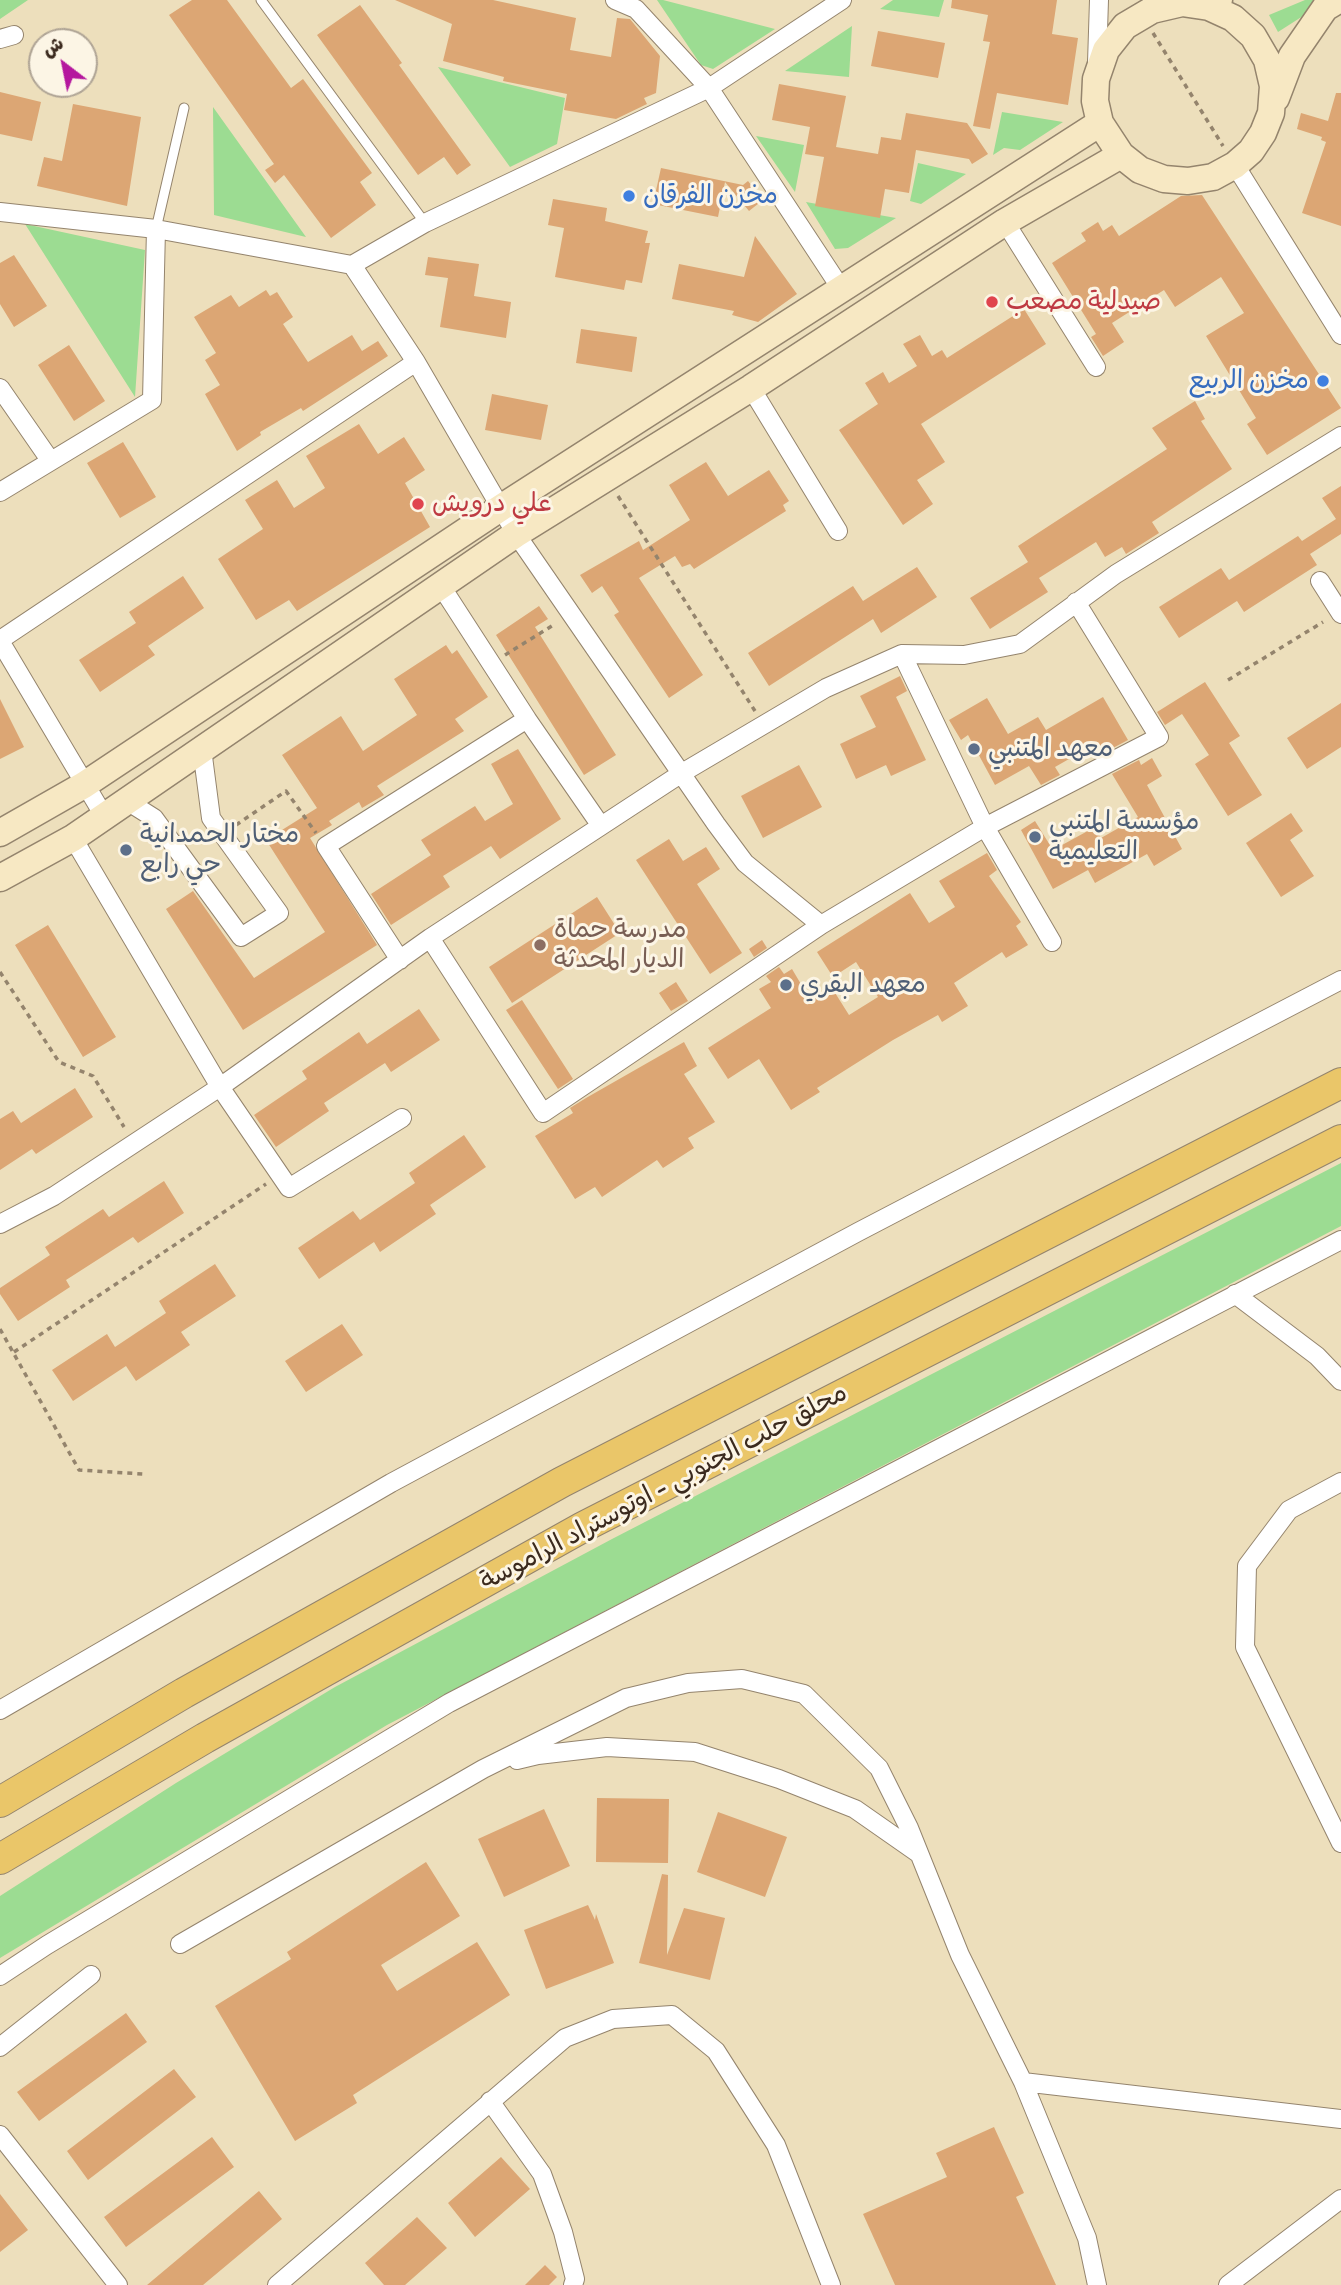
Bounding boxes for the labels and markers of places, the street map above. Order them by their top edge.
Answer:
place label: مخزن الفرقان [643,180,778,212]
marker: مخزن الفرقان [621,188,637,204]
place label: صيدلية مصعب [1006,286,1161,318]
marker: صيدلية مصعب [984,294,1000,310]
place label: مخزن الربيع [1188,365,1309,397]
marker: مخزن الربيع [1315,373,1331,389]
place label: علي درويش [432,488,552,520]
marker: علي درويش [410,496,426,512]
place label: معهد المتنبي [988,733,1113,765]
marker: معهد المتنبي [966,741,982,757]
place label: مؤسسة المتنبي التعليمية [1049,806,1199,868]
place label: مختار الحمدانية حي رابع [140,819,299,880]
marker: مؤسسة المتنبي التعليمية [1027,829,1043,845]
marker: مختار الحمدانية حي رابع [118,842,134,858]
place label: مدرسة حماة الديار المحدثة [554,914,686,976]
marker: مدرسة حماة الديار المحدثة [532,937,548,953]
place label: معهد البقري [800,969,926,1001]
marker: معهد البقري [778,977,794,993]

